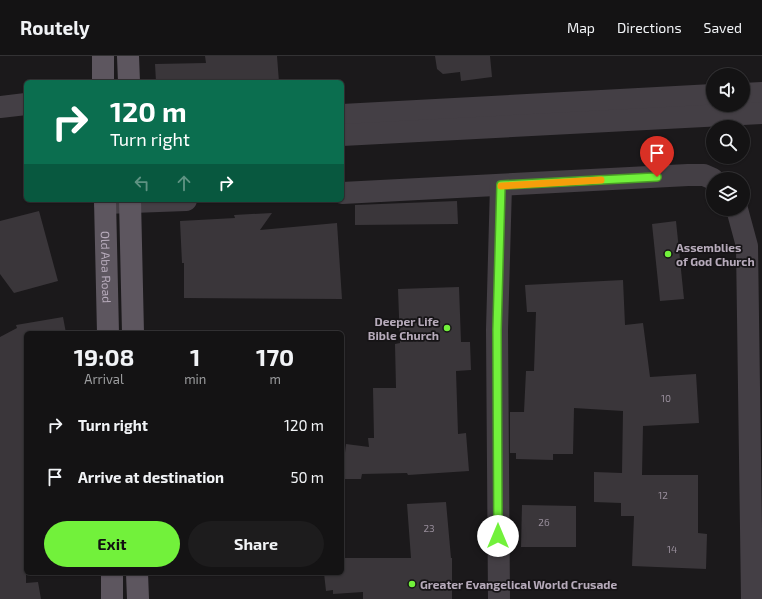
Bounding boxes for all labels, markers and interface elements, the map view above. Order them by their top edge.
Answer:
text: Routely [20,16,90,39]
text: Map [567,19,595,36]
text: Directions [617,19,682,36]
text: Saved [704,19,742,36]
map controls [706,68,750,216]
button: sound [706,68,750,112]
text: 120 m [110,94,187,128]
icon: right [44,96,96,148]
button: search [706,120,750,164]
text: Turn right [110,128,190,150]
pin [640,136,674,177]
icon: arrive [646,142,668,164]
icon: left [131,172,153,194]
icon: ahead [173,172,195,194]
icon: right [215,172,237,194]
button: layers [706,172,750,216]
street label: Old Aba Road [99,231,114,303]
place label: Assemblies of God Church [676,240,755,268]
marker: Assemblies of God Church [663,249,673,259]
place label: Deeper Life Bible Church [368,314,439,342]
marker: Deeper Life Bible Church [442,323,452,333]
text: 19:08 [74,342,135,371]
text: 1 [190,342,200,371]
text: 170 [256,342,294,371]
text: Arrival [84,371,124,387]
text: min [184,371,206,387]
text: m [269,371,281,387]
house number: 10 [661,392,671,404]
icon: right [44,414,66,436]
text: Turn right [78,416,148,434]
text: 120 m [284,416,324,434]
icon: arrive [44,466,66,488]
text: Arrive at destination [78,468,224,486]
text: 50 m [290,468,324,486]
house number: 12 [658,489,668,501]
position arrow [477,515,519,557]
house number: 26 [538,516,550,528]
button: Exit [44,521,180,567]
button: Share [188,521,324,567]
house number: 23 [423,522,435,534]
house number: 14 [667,543,677,555]
place label: Greater Evangelical World Crusade [420,577,617,591]
marker: Greater Evangelical World Crusade [407,579,417,589]

